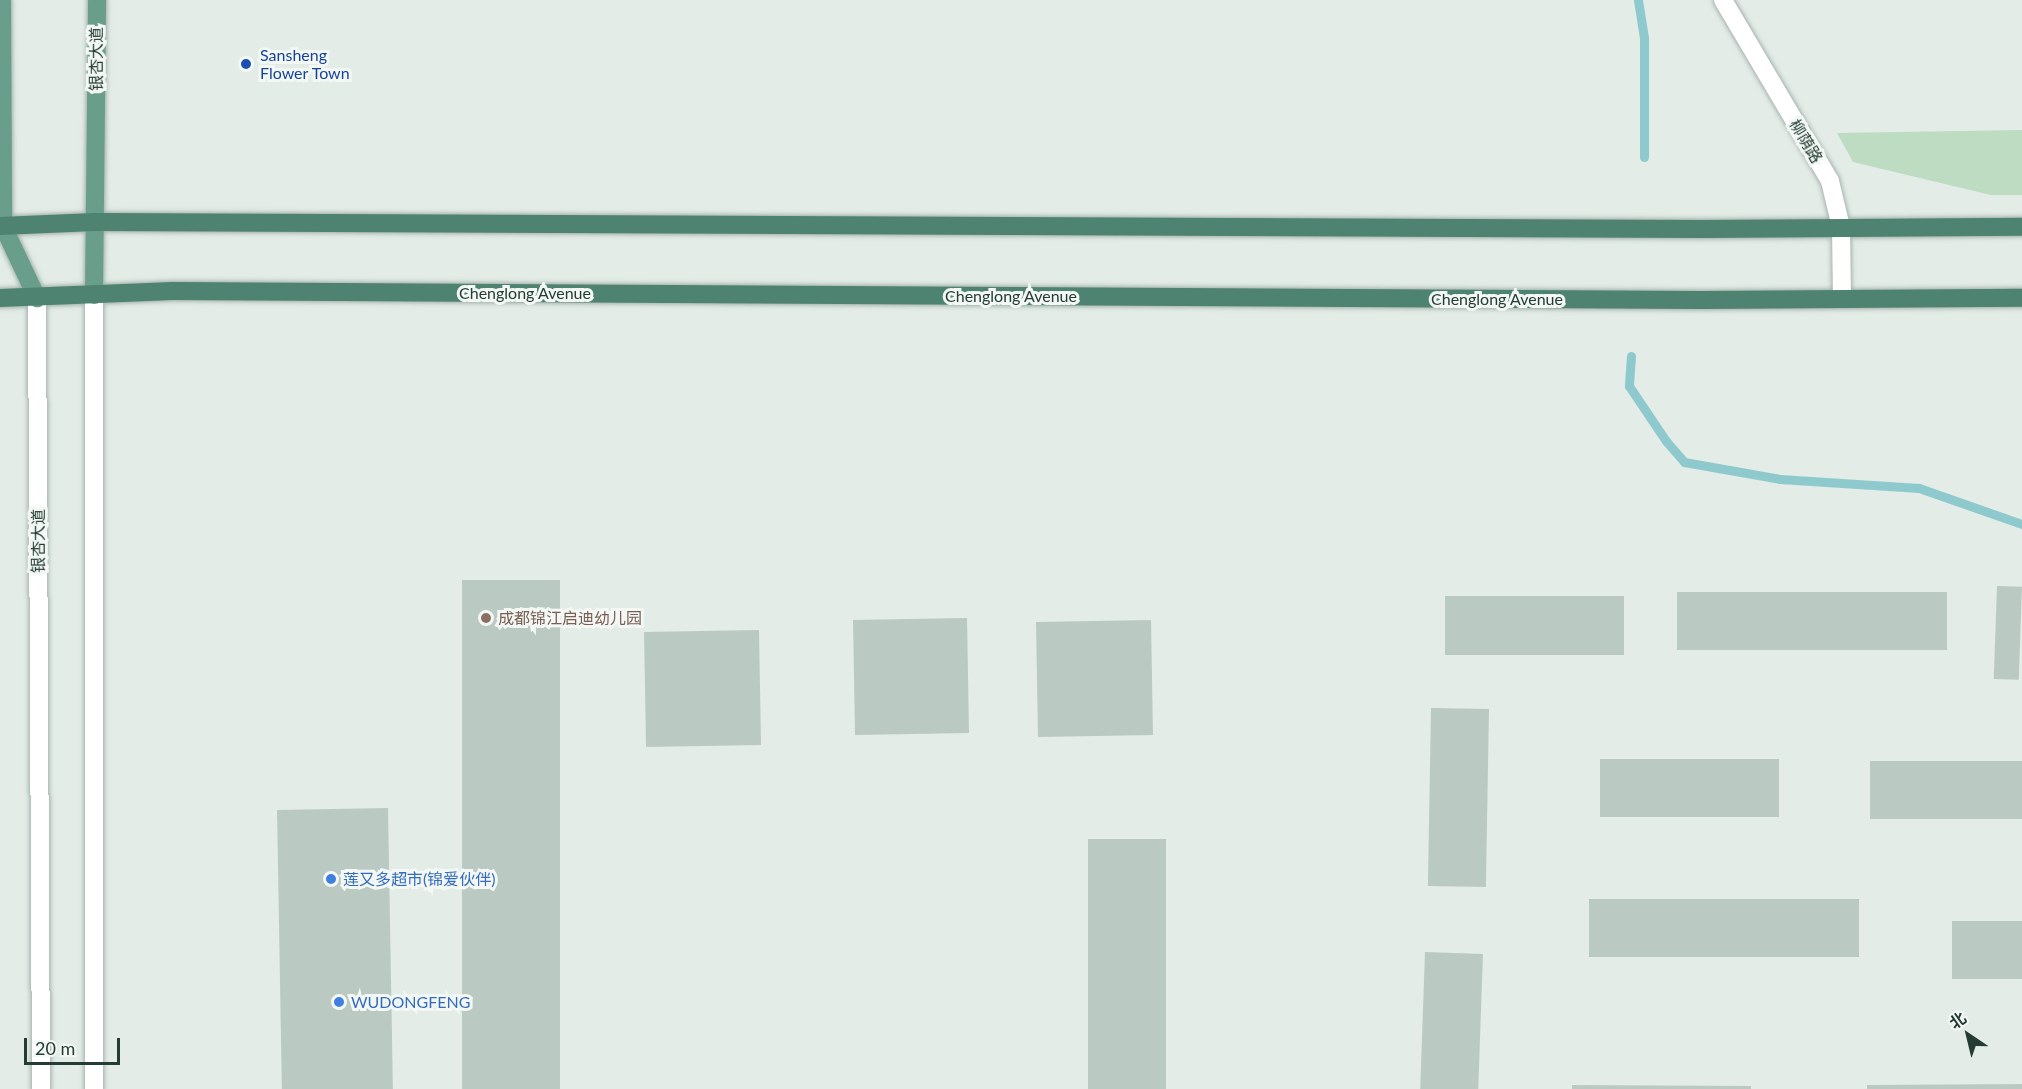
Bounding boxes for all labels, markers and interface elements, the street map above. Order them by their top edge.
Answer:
street label: 银杏大道 [86,27,106,91]
place label: Sansheng Flower Town [260,45,350,83]
marker: Sansheng Flower Town [237,55,255,73]
street label: 柳荫路 [1785,115,1827,167]
street label: Chenglong Avenue [459,283,591,303]
street label: Chenglong Avenue [945,286,1077,306]
street label: Chenglong Avenue [1431,289,1563,309]
street label: 银杏大道 [28,509,48,573]
place label: 成都锦江启迪幼儿园 [498,608,642,628]
marker: 成都锦江启迪幼儿园 [479,611,493,625]
place label: 莲又多超市(锦爱伙伴) [343,869,496,889]
marker: 莲又多超市(锦爱伙伴) [324,872,338,886]
place label: WUDONGFENG [351,992,470,1012]
marker: WUDONGFENG [332,995,346,1009]
north arrow [1938,1005,1998,1065]
text: 北 [1945,1007,1969,1032]
scale bar [27,1026,123,1064]
text: 20 m [35,1037,75,1059]

